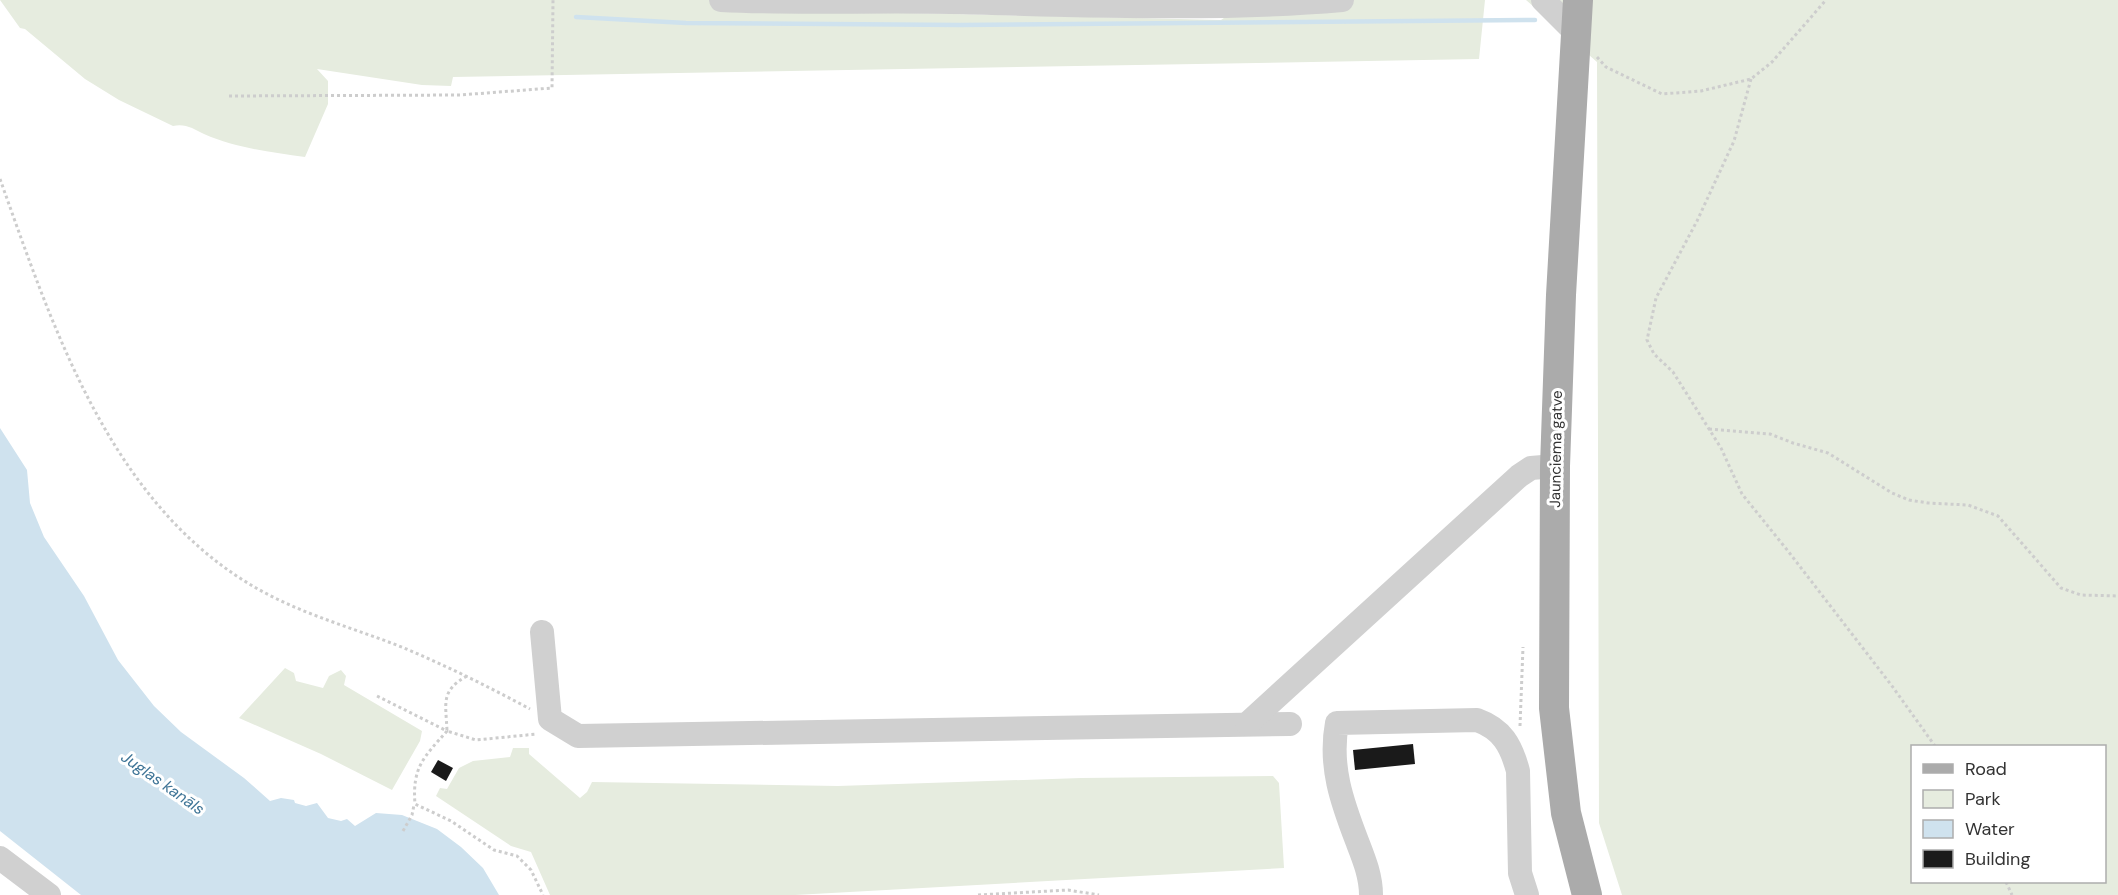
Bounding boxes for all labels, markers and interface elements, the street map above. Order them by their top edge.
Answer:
street label: Jaunciema gatve [1545,390,1567,508]
legend [1911,745,2106,883]
water label: Juglas kanāls [117,747,209,819]
text: Road [1965,757,2007,781]
text: Park [1965,787,2001,811]
text: Water [1965,817,2015,841]
text: Building [1965,847,2030,871]

